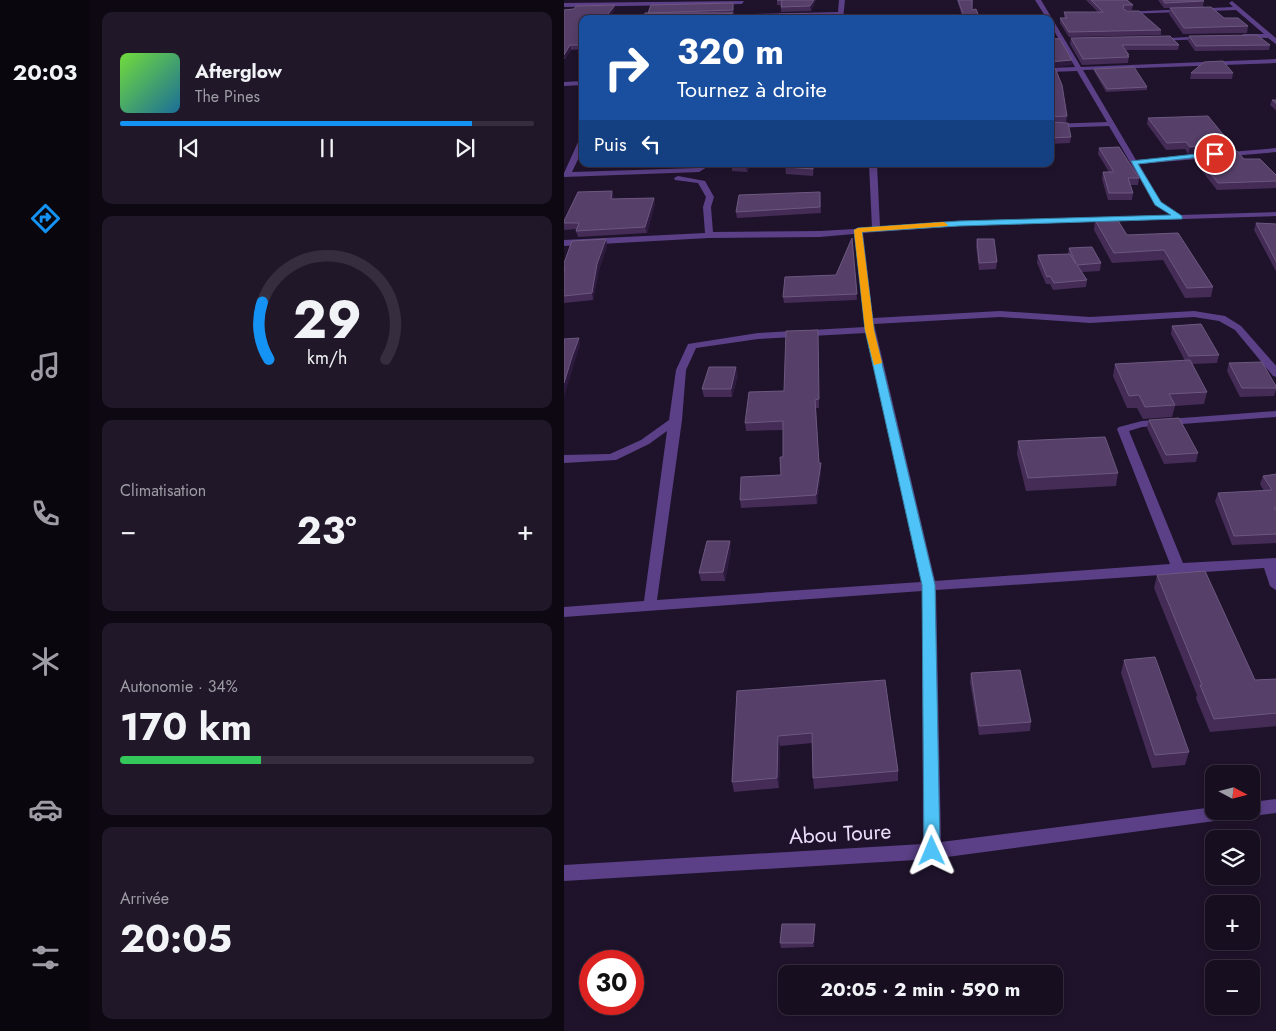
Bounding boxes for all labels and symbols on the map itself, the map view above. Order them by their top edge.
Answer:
pin [1194,133,1236,175]
north arrow [1205,765,1260,820]
street label: Abou Toure [788,816,892,852]
position arrow [905,824,957,876]
speed limit sign: 30 [579,950,644,1015]

